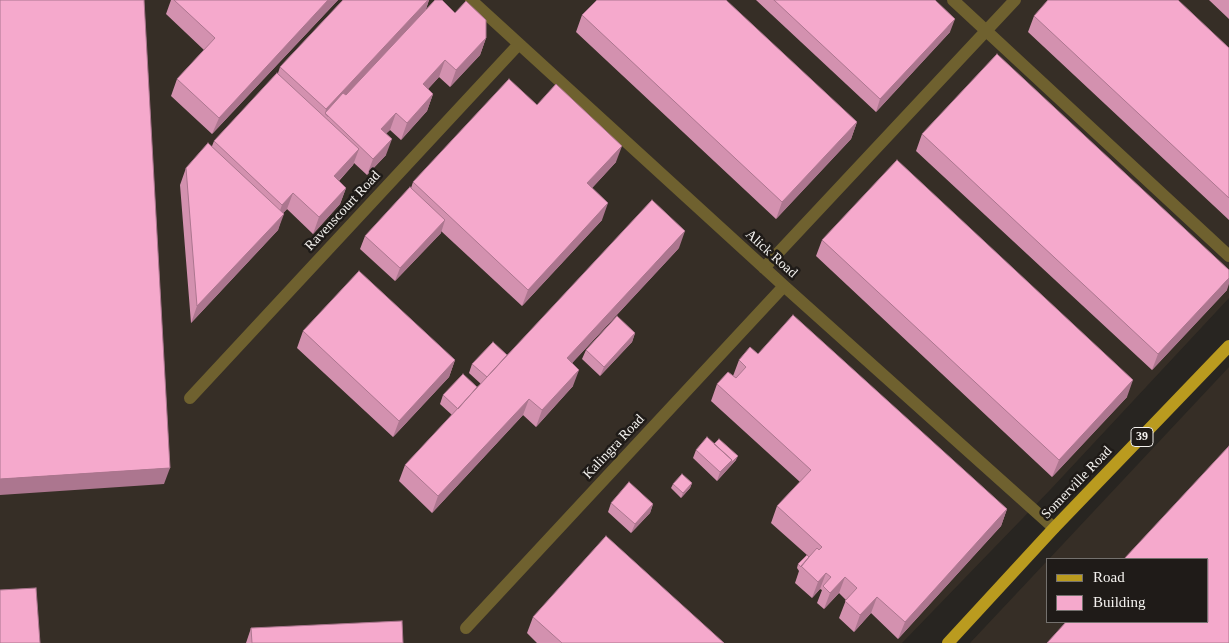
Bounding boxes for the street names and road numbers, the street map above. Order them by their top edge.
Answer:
street label: Ravenscourt Road [302,168,384,254]
street label: Alick Road [742,226,800,282]
street label: Kalingra Road [580,411,648,483]
road number: 39 [1131,428,1153,447]
street label: Somerville Road [1038,443,1116,523]

